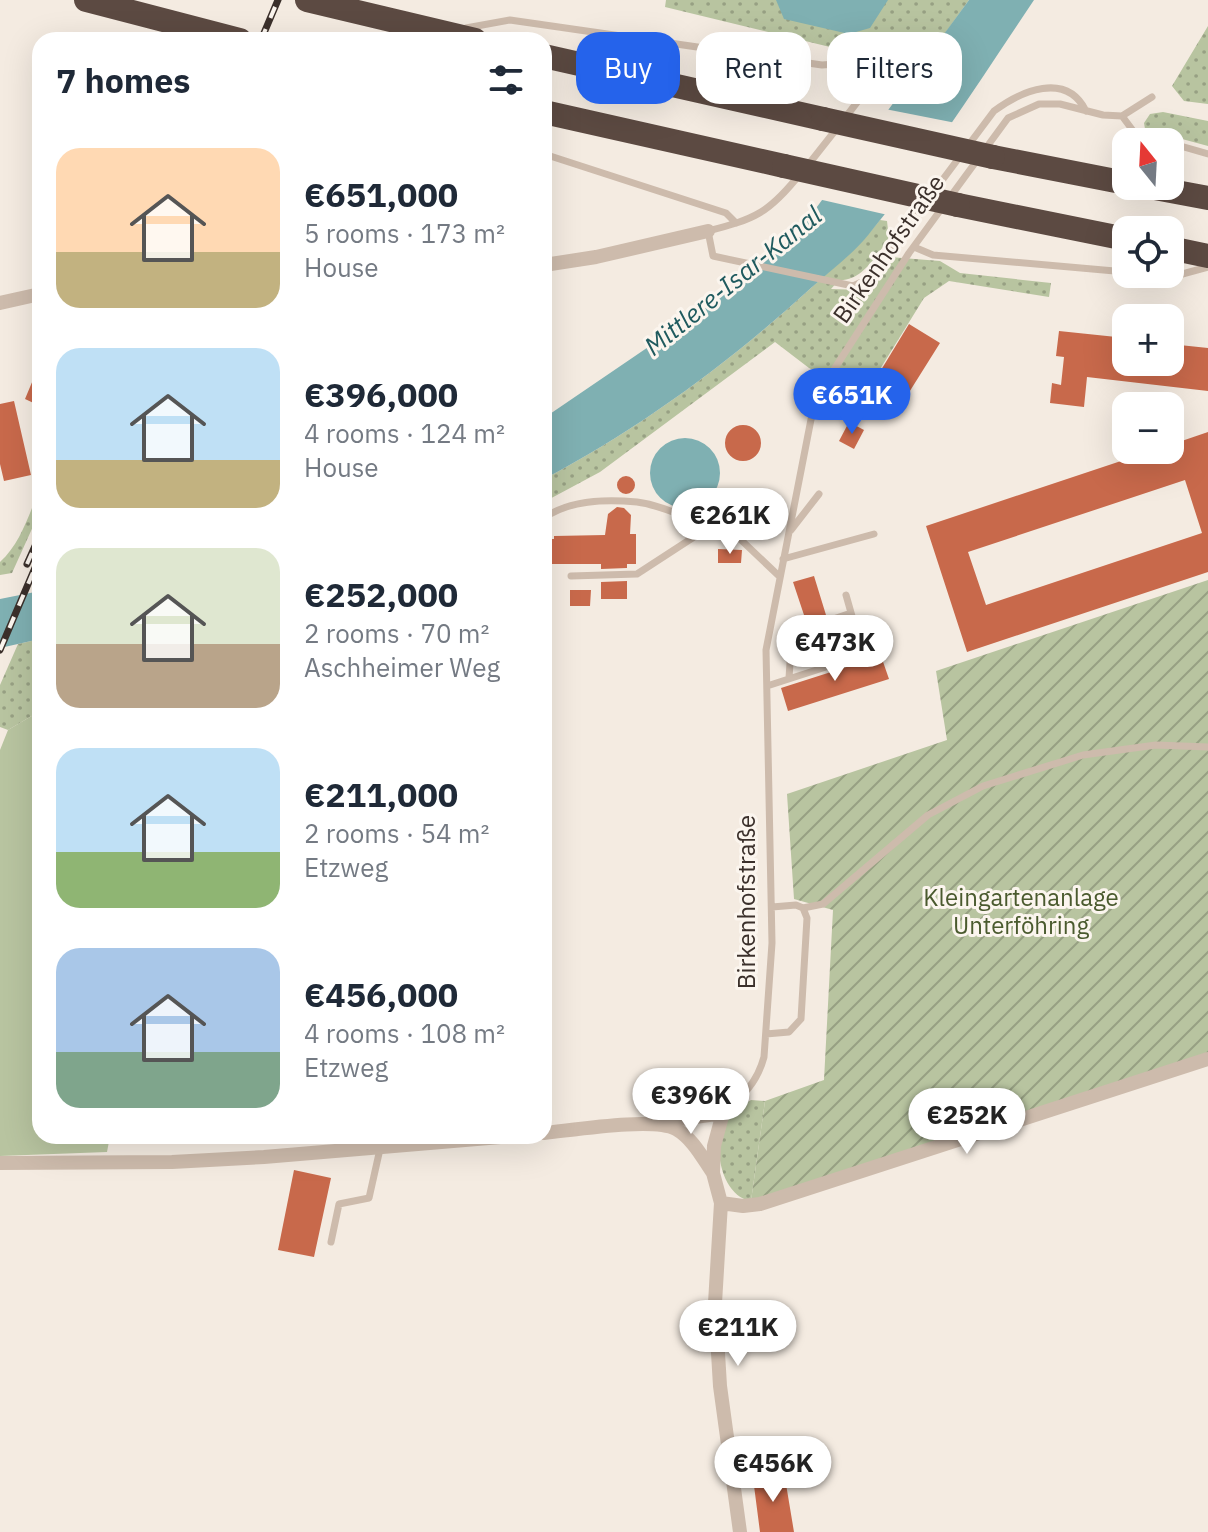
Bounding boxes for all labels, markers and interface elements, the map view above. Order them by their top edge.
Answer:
chip: Buy [576,32,680,104]
chip: Rent [696,32,811,104]
chip: Filters [827,32,962,104]
text: 7 homes [56,58,191,102]
icon: filters [484,58,528,102]
north arrow [1112,128,1184,200]
map controls [1112,128,1184,464]
street label: Birkenhofstraße [825,168,951,329]
text: €651,000 [304,172,458,216]
icon: home [120,180,216,276]
water label: Mittlere-Isar-Kanal [636,198,828,362]
text: 5 rooms · 173 m² [304,216,505,250]
button: locate [1112,216,1184,288]
text: House [304,250,379,284]
button: + [1112,304,1184,376]
pin: €651K [796,368,908,436]
text: €396,000 [304,372,458,416]
text: €651K [811,377,893,411]
icon: home [120,380,216,476]
button: − [1112,392,1184,464]
text: 4 rooms · 124 m² [304,416,505,450]
text: House [304,450,379,484]
pin: €261K [674,488,786,556]
text: €261K [689,497,771,531]
text: €252,000 [304,572,458,616]
icon: home [120,580,216,676]
pin: €473K [779,615,891,683]
text: 2 rooms · 70 m² [304,616,489,650]
text: €473K [794,624,876,658]
text: Aschheimer Weg [304,650,500,684]
text: €211,000 [304,772,458,816]
icon: home [120,780,216,876]
street label: Birkenhofstraße [730,815,762,989]
text: 2 rooms · 54 m² [304,816,489,850]
text: Etzweg [304,850,388,884]
park label: Kleingartenanlage Unterföhring [923,881,1119,941]
text: €456,000 [304,972,458,1016]
icon: home [120,980,216,1076]
text: 4 rooms · 108 m² [304,1016,505,1050]
text: Etzweg [304,1050,388,1084]
pin: €396K [635,1068,747,1136]
text: €396K [650,1077,732,1111]
pin: €252K [911,1088,1023,1156]
text: €252K [926,1097,1008,1131]
pin: €211K [682,1300,794,1368]
text: €211K [697,1309,779,1343]
pin: €456K [717,1436,829,1504]
text: €456K [732,1445,814,1479]

